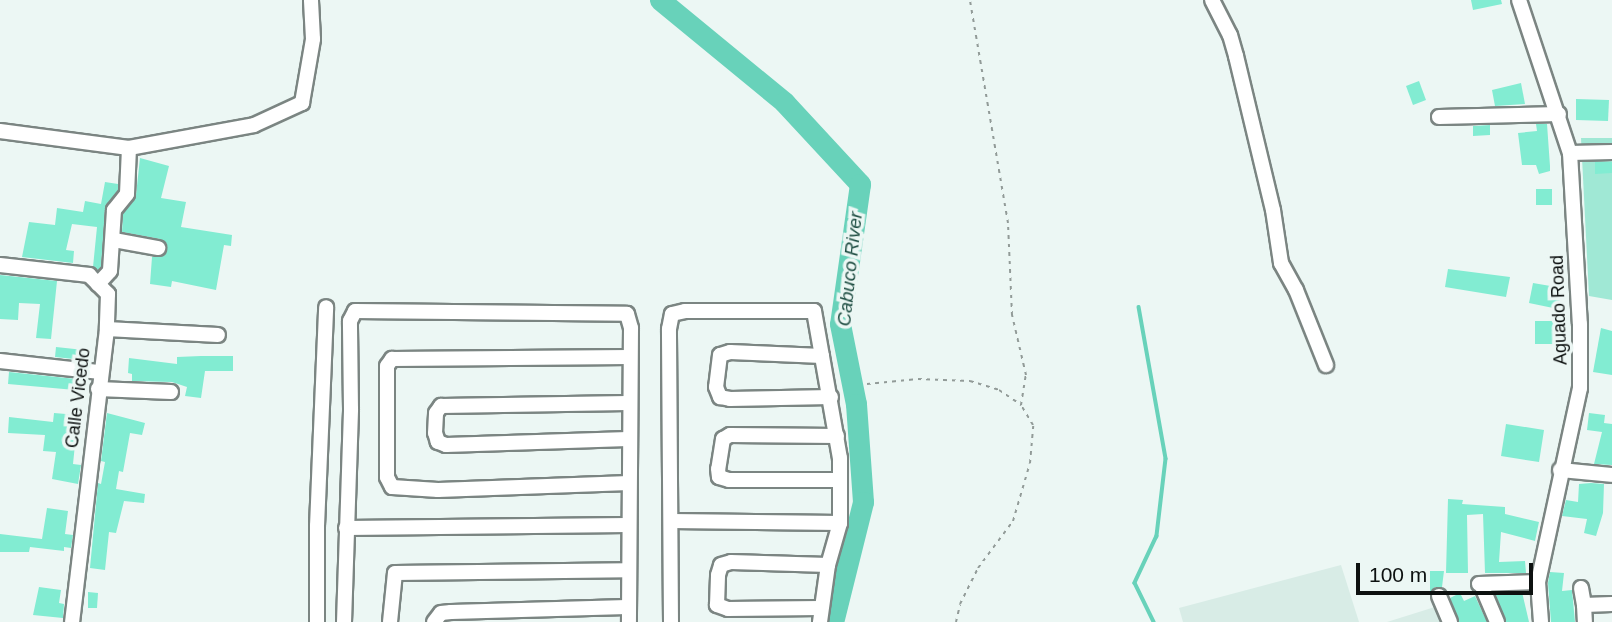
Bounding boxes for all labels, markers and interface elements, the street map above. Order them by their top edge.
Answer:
water label: Cabuco River [833,211,867,327]
street label: Aguado Road [1546,255,1572,365]
street label: Calle Vicedo [61,347,95,449]
scale bar [1360,548,1537,592]
text: 100 m [1369,563,1427,586]

